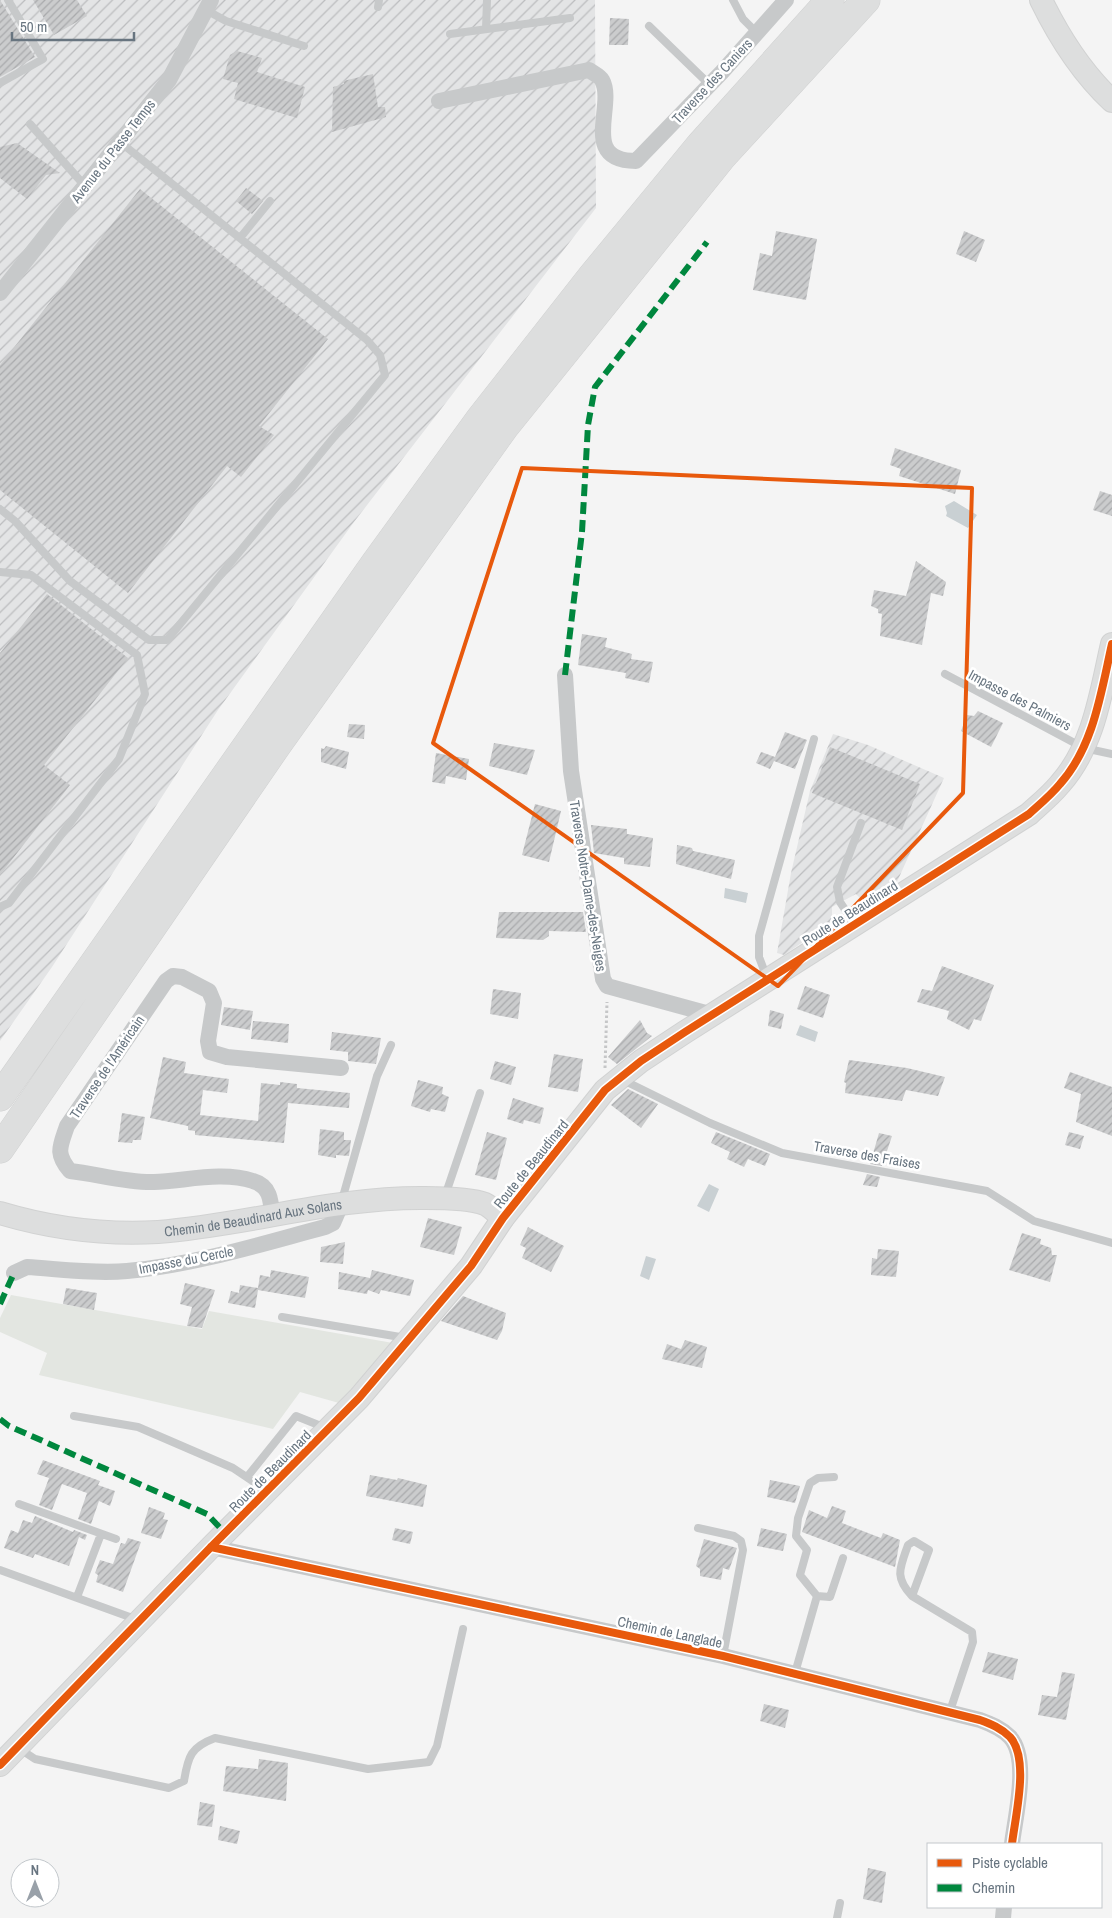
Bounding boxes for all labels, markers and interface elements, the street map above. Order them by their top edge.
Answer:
scale bar [12,10,135,42]
text: 50 m [20,16,47,37]
street label: Traverse des Caniers [668,34,756,127]
street label: Avenue du Passe Temps [66,95,159,207]
street label: Impasse des Palmiers [966,665,1075,735]
street label: Traverse Notre-Dame-des-Neiges [566,799,610,973]
street label: Route de Beaudinard [799,876,901,950]
street label: Traverse de l'Américain [66,1012,148,1122]
street label: Route de Beaudinard [490,1116,572,1212]
street label: Traverse des Fraises [812,1137,922,1173]
street label: Chemin de Beaudinard Aux Solans [163,1195,343,1240]
street label: Impasse du Cercle [137,1242,235,1278]
street label: Route de Beaudinard [225,1426,315,1516]
street label: Chemin de Langlade [616,1612,724,1652]
legend [927,1843,1102,1908]
text: Piste cyclable [972,1852,1048,1873]
north arrow [10,1858,60,1908]
text: N [31,1861,39,1879]
text: Chemin [972,1877,1015,1898]

